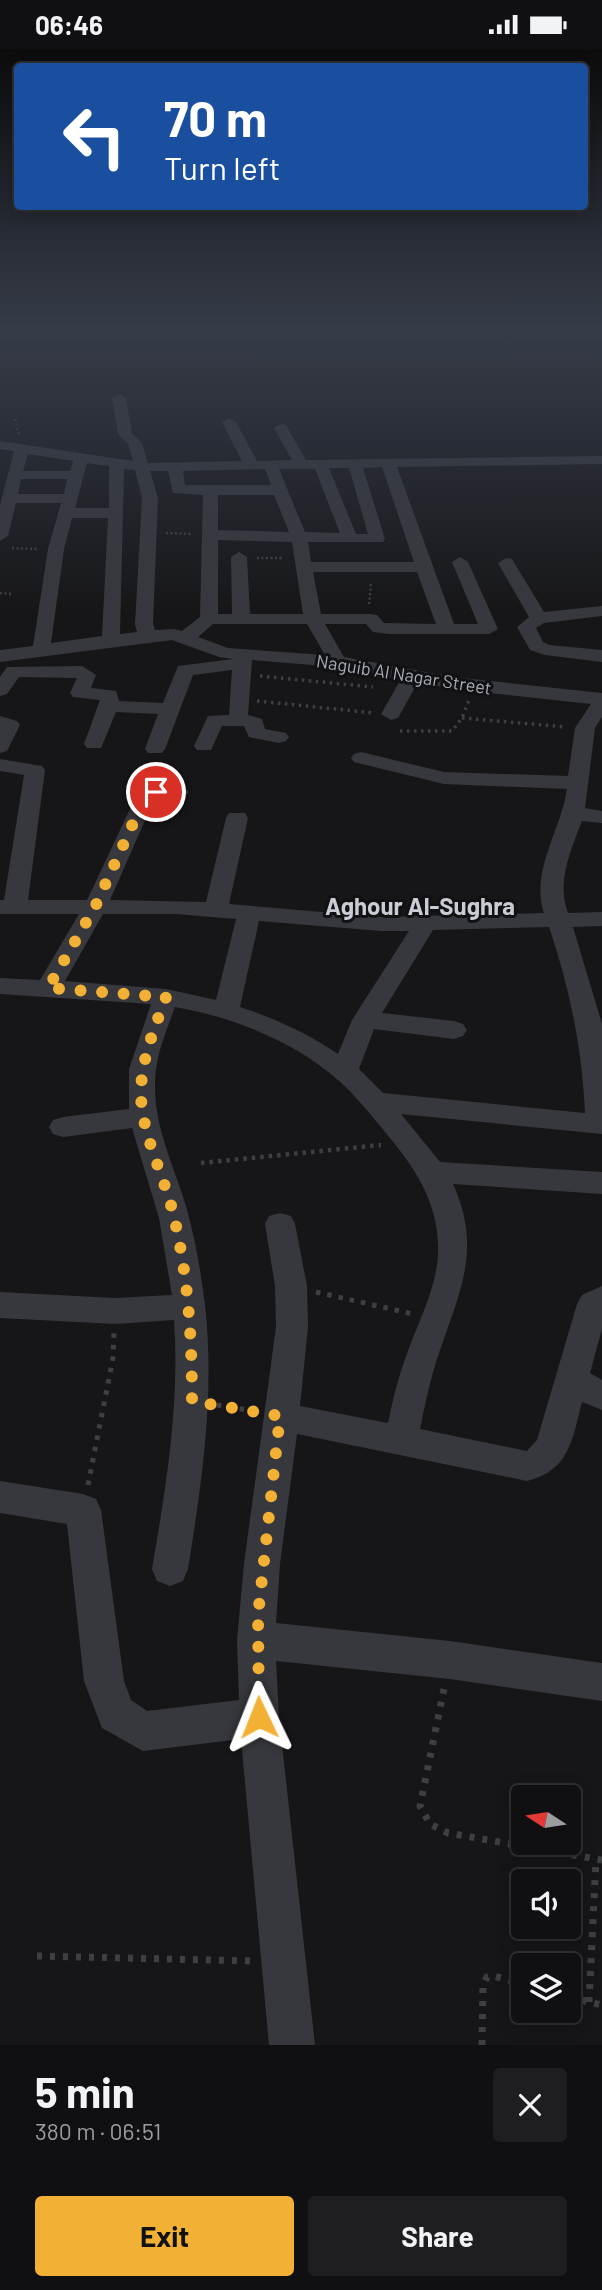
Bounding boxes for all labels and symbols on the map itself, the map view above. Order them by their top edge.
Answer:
street label: Naguib Al Nagar Street [315,649,493,699]
pin [126,762,186,822]
district label: Aghour Al-Sughra [325,891,515,920]
position arrow [222,1680,296,1754]
north arrow [511,1785,581,1855]

